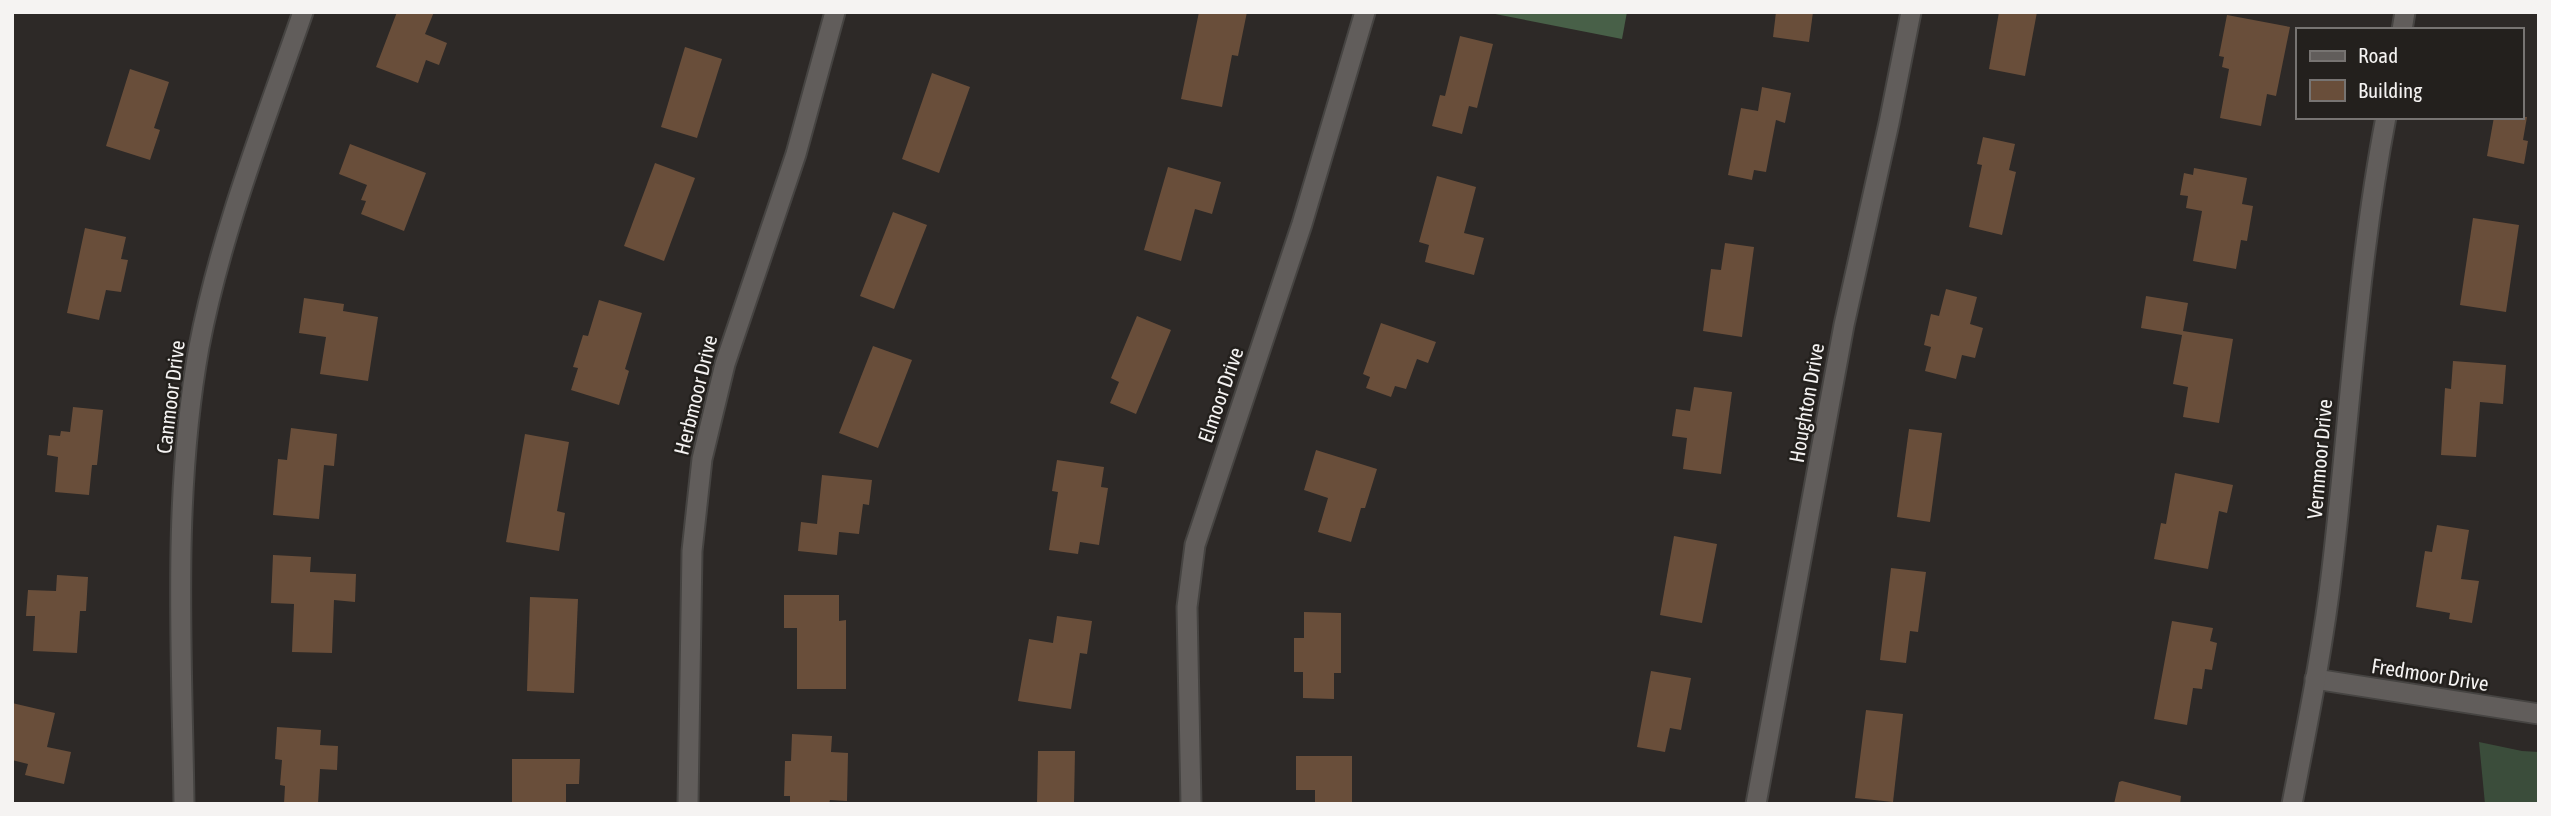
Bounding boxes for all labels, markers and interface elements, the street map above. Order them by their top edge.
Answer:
legend [2296,28,2523,119]
text: Road [2358,43,2398,67]
text: Building [2358,78,2422,102]
street label: Herbmoor Drive [669,332,722,457]
street label: Canmoor Drive [151,339,189,455]
street label: Houghton Drive [1784,341,1828,464]
street label: Elmoor Drive [1193,344,1248,445]
street label: Vernmoor Drive [2302,398,2336,520]
street label: Fredmoor Drive [2370,653,2490,695]

